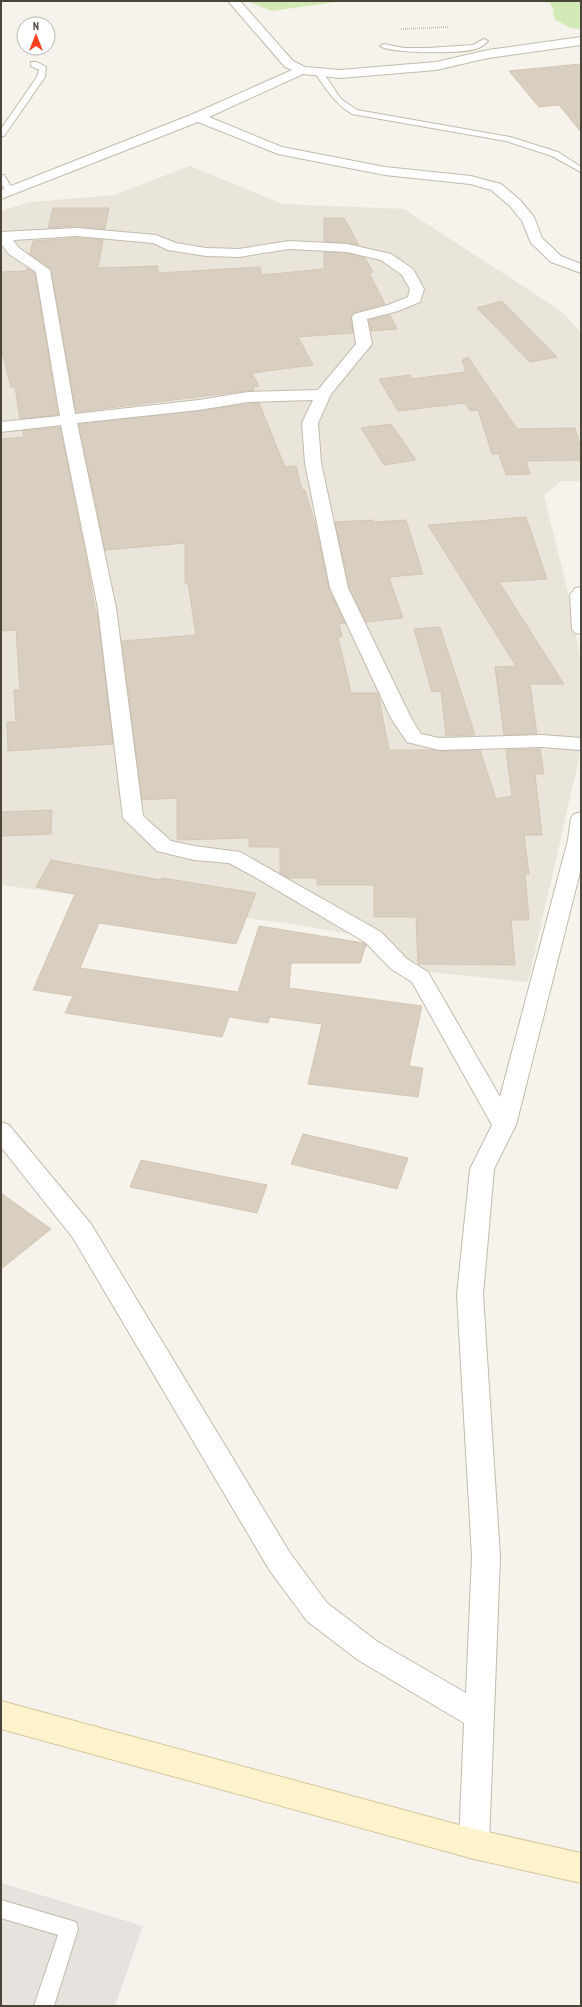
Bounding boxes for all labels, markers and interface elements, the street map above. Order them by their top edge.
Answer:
north arrow [16,16,56,56]
text: N [33,19,39,33]

